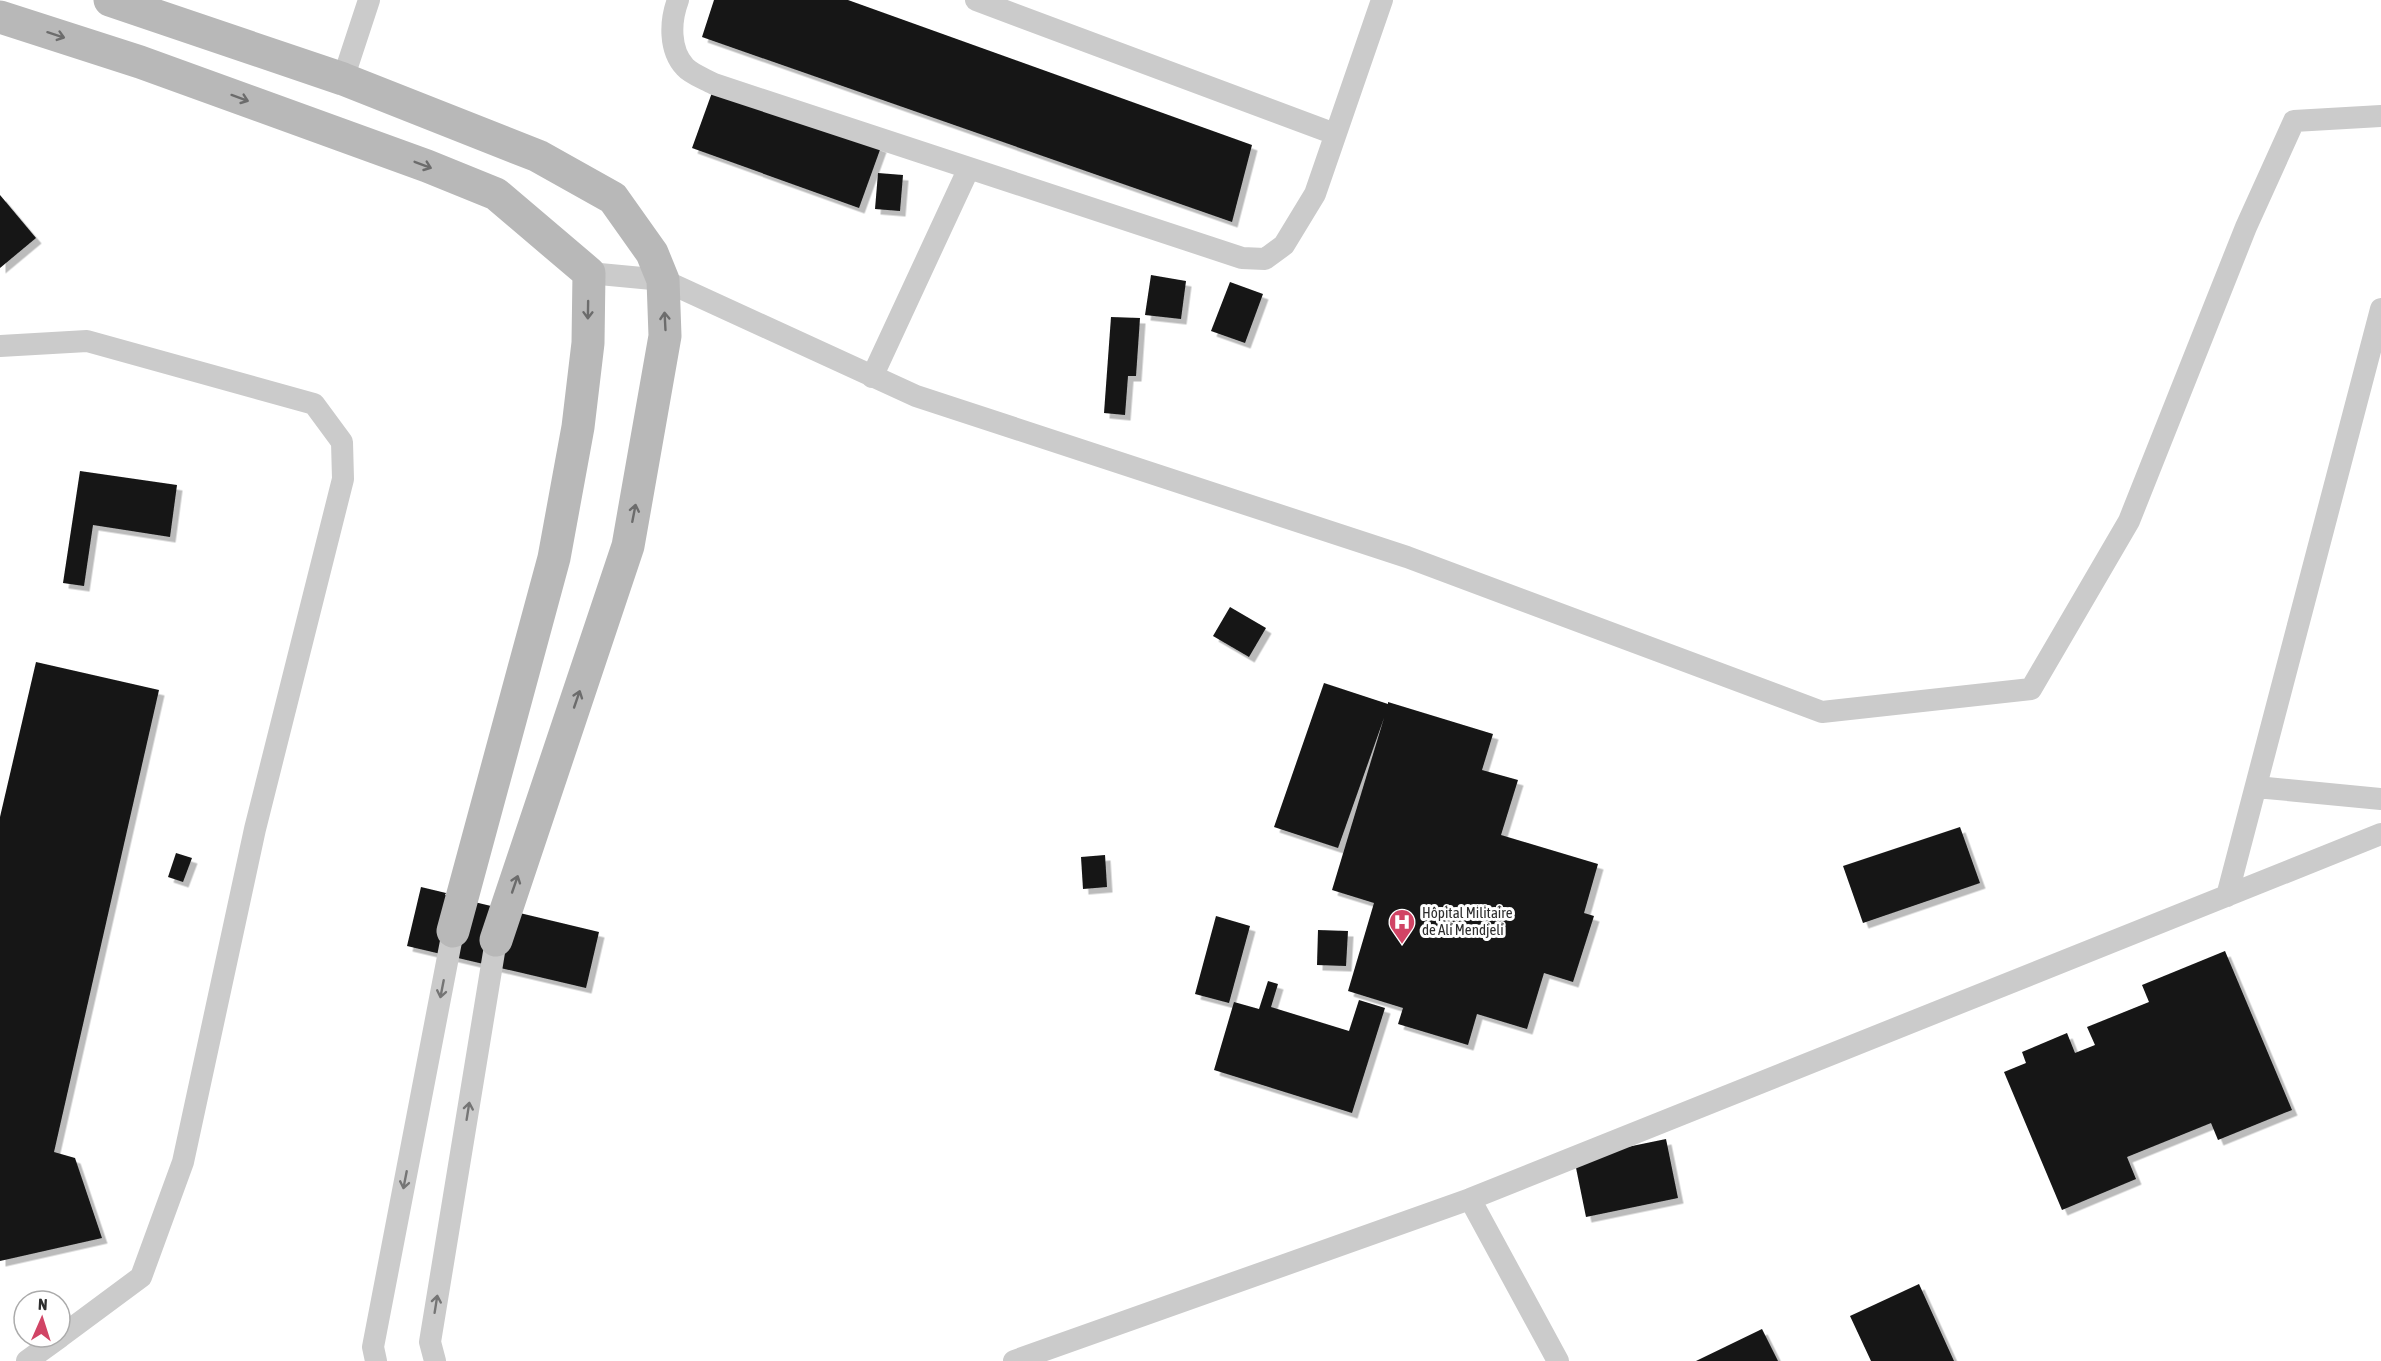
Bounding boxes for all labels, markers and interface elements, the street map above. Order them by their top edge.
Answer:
one-way arrow [46,30,65,41]
one-way arrow [230,94,249,105]
one-way arrow [414,160,432,171]
one-way arrow [582,299,594,319]
one-way arrow [659,311,670,331]
one-way arrow [629,504,640,523]
one-way arrow [572,690,583,709]
one-way arrow [510,875,521,894]
place label: Hôpital Militaire de Ali Mendjeli [1422,904,1513,938]
hospital icon: Hôpital Militaire de Ali Mendjeli [1387,907,1417,945]
one-way arrow [436,979,447,998]
one-way arrow [463,1102,474,1122]
one-way arrow [399,1170,410,1190]
north arrow [12,1289,72,1349]
one-way arrow [431,1294,442,1314]
text: N [38,1295,48,1313]

